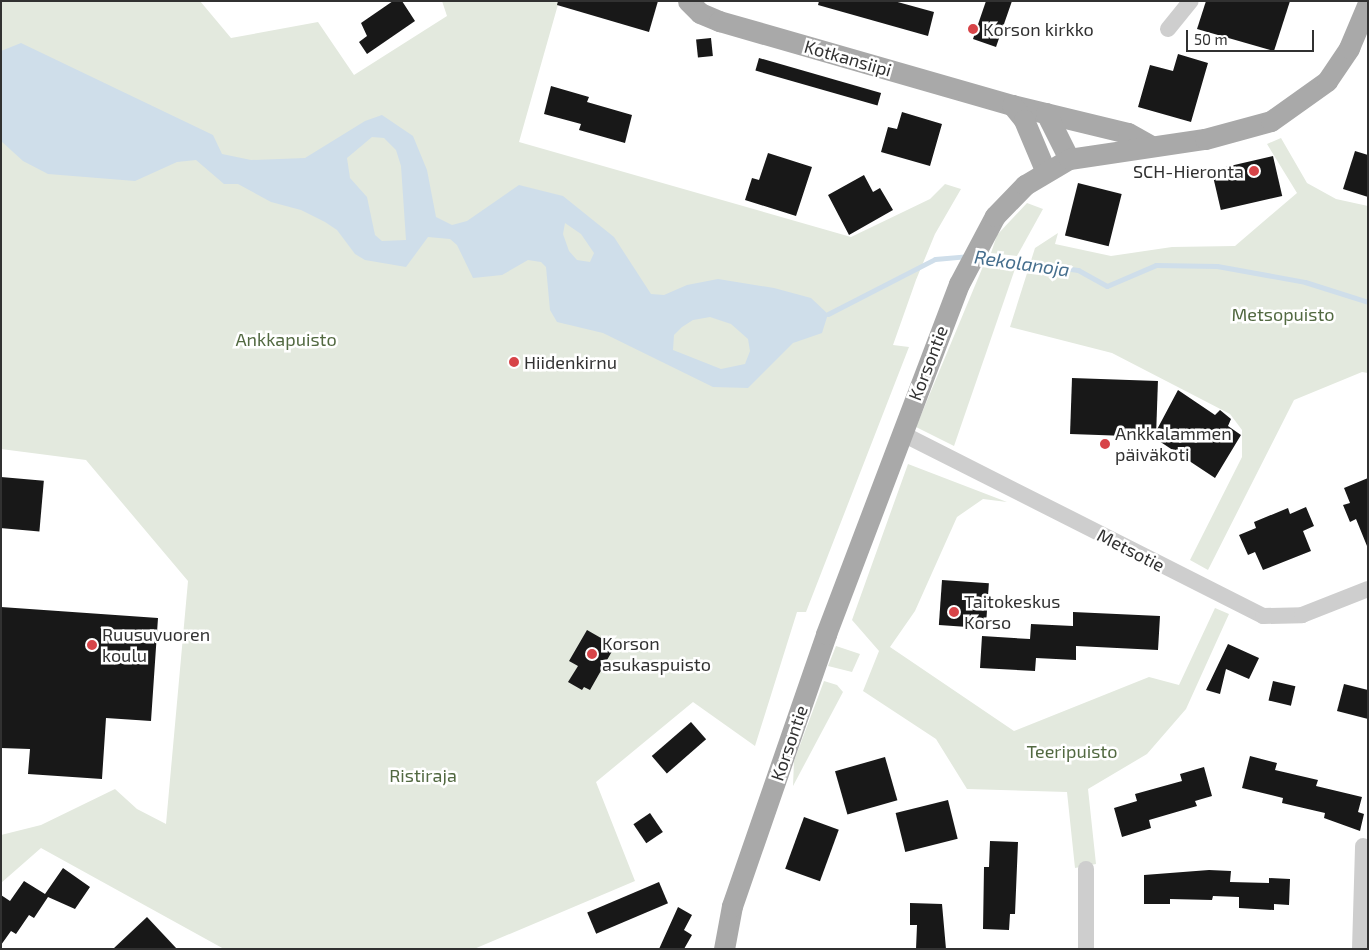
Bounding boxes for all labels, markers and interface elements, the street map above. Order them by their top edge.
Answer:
place label: Korson kirkko [983,18,1094,40]
scale bar [1189,20,1316,52]
marker: Korson kirkko [967,23,979,35]
text: 50 m [1194,30,1228,48]
street label: Kotkansiipi [802,35,894,81]
place label: SCH-Hieronta [1133,160,1244,182]
marker: SCH-Hieronta [1248,165,1260,177]
water label: Rekolanoja [973,245,1071,281]
park label: Metsopuisto [1231,303,1335,325]
street label: Korsontie [904,322,952,404]
park label: Ankkapuisto [235,328,337,350]
place label: Hiidenkirnu [524,351,617,373]
marker: Hiidenkirnu [508,356,520,368]
place label: Ankkalammen päiväkoti [1115,423,1232,466]
marker: Ankkalammen päiväkoti [1099,438,1111,450]
street label: Metsotie [1094,524,1168,576]
place label: Taitokeskus Korso [964,591,1060,634]
marker: Taitokeskus Korso [948,606,960,618]
place label: Ruusuvuoren koulu [102,624,210,666]
place label: Korson asukaspuisto [602,633,711,676]
marker: Ruusuvuoren koulu [86,639,98,651]
marker: Korson asukaspuisto [586,648,598,660]
street label: Korsontie [766,702,812,784]
park label: Teeripuisto [1027,740,1117,762]
park label: Ristiraja [389,764,457,786]

